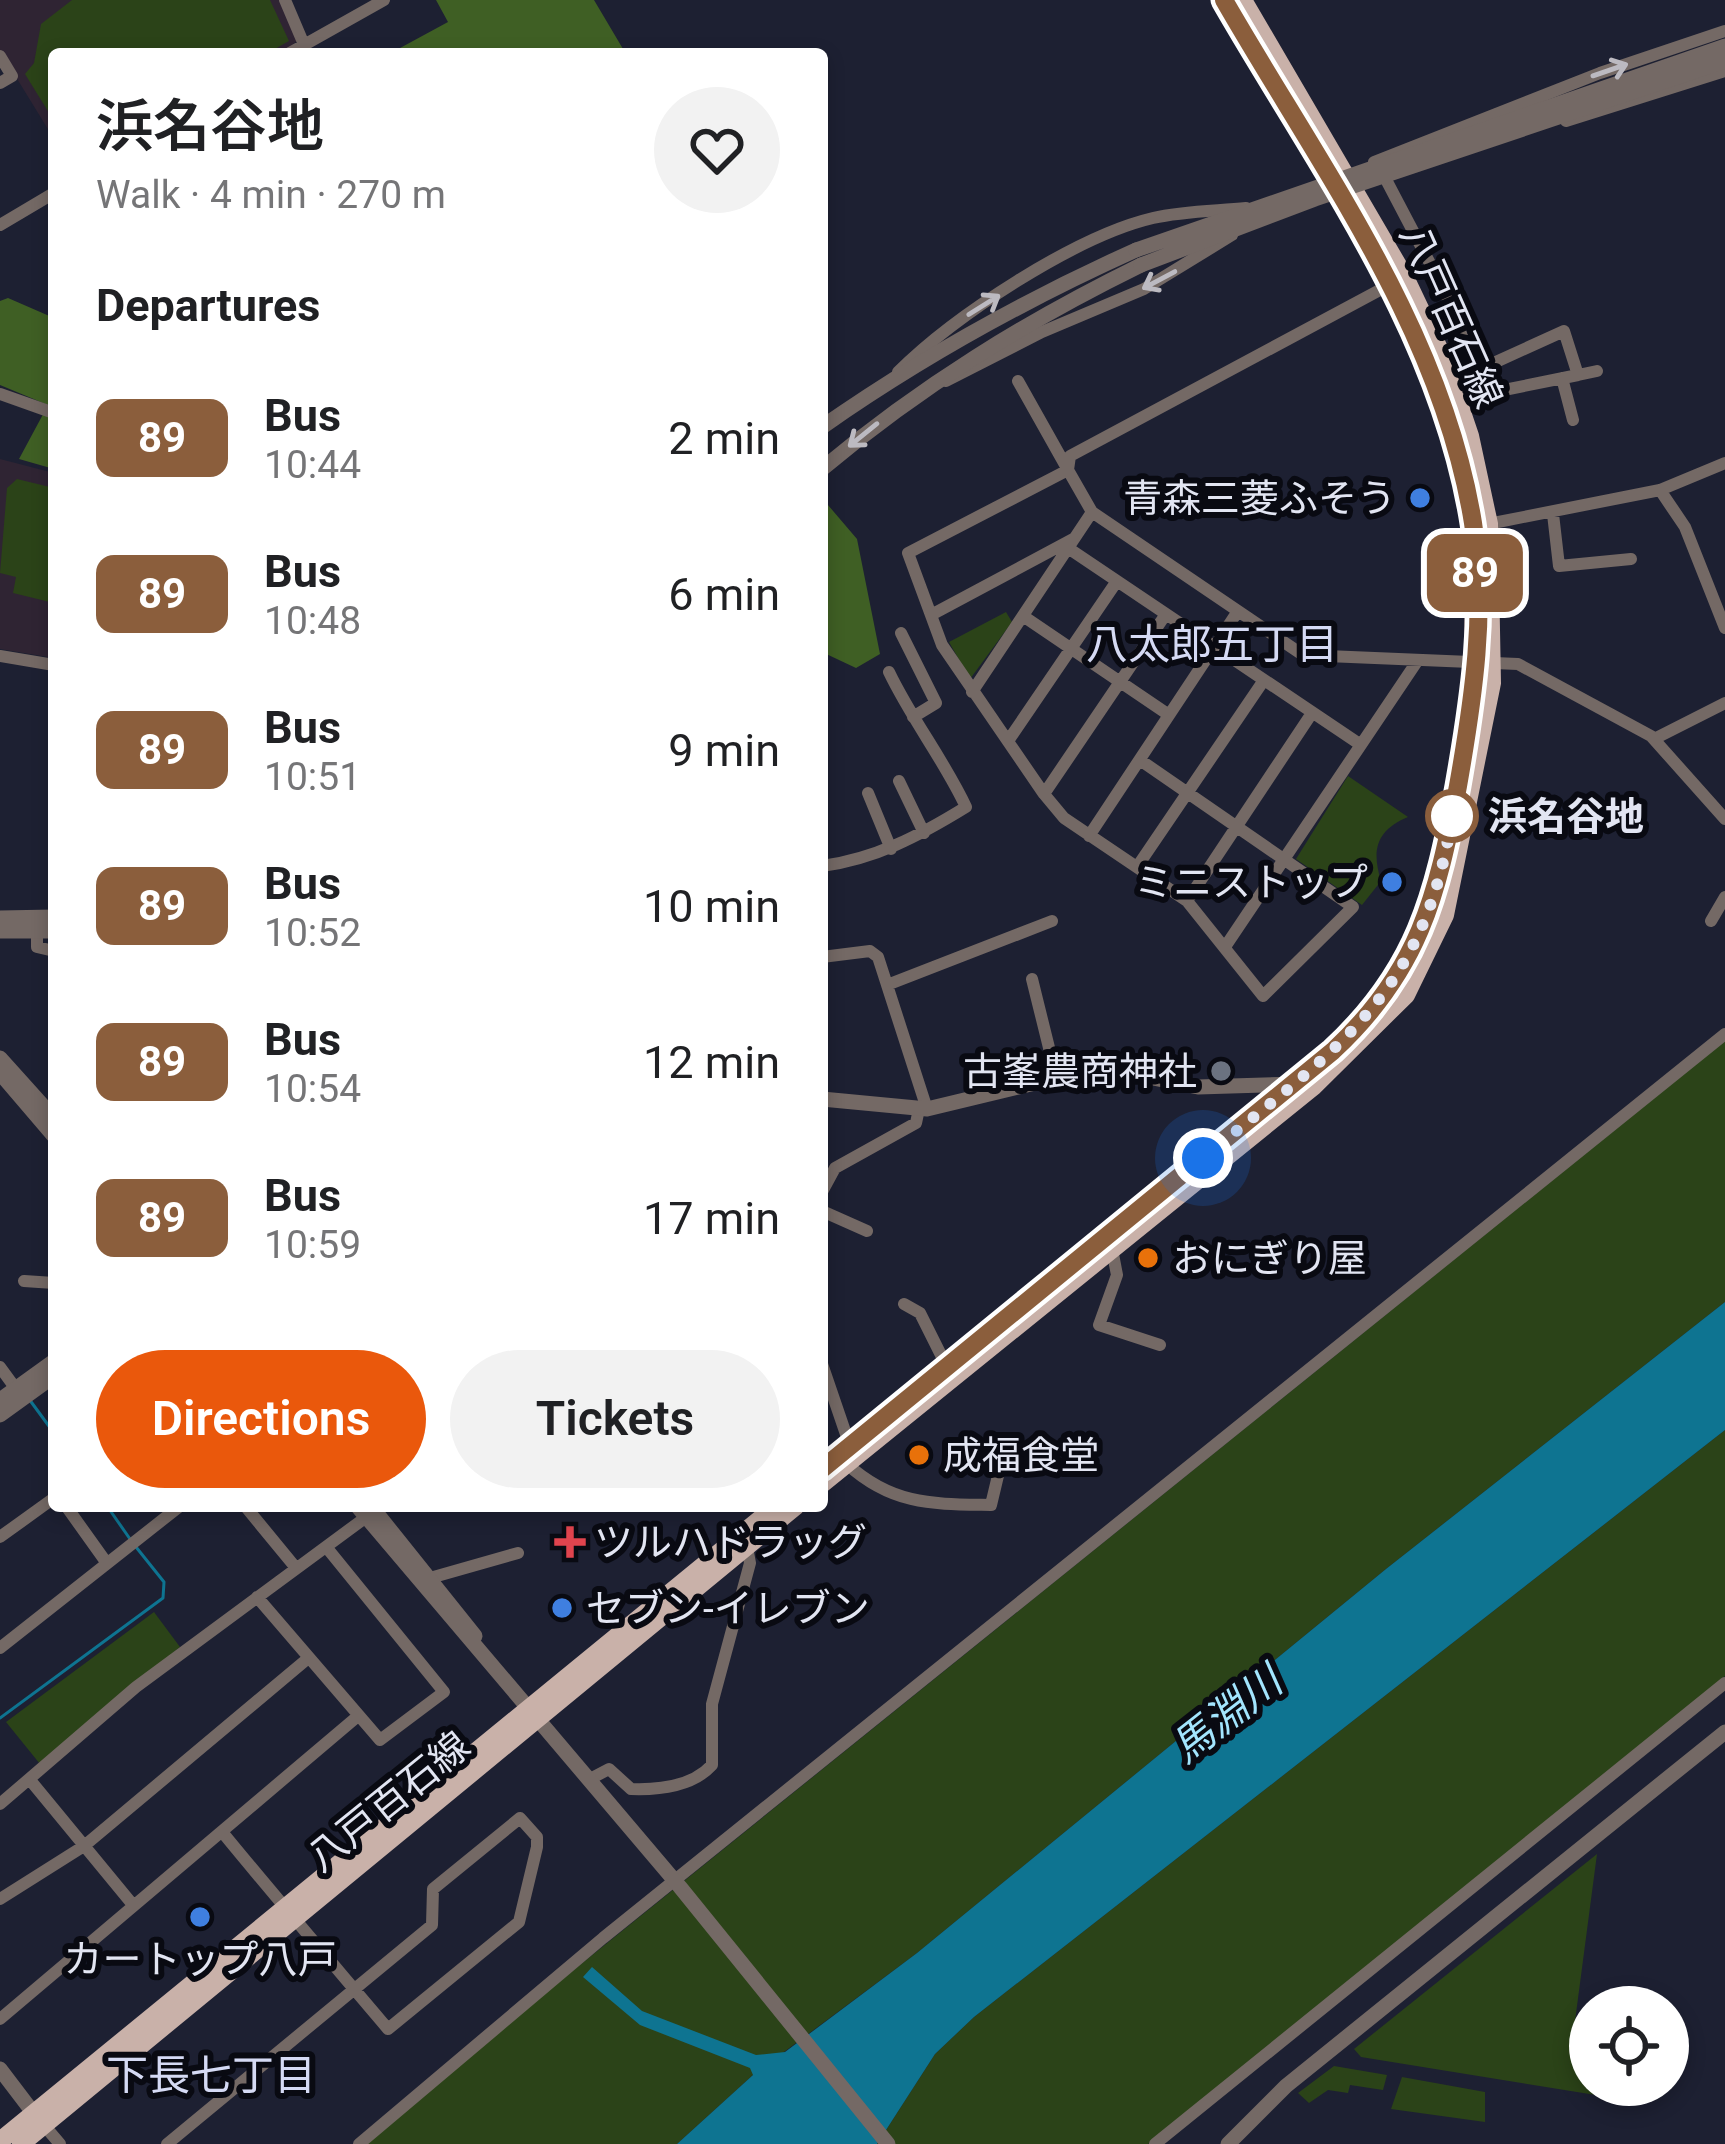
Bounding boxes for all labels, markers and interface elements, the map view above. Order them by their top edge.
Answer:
one-way arrow [1591,58,1628,79]
button: heart [654,87,780,213]
text: 浜名谷地 [96,93,324,160]
text: Walk · 4 min · 270 m [96,172,446,218]
street label: 八戸百石線 [1390,218,1512,415]
one-way arrow [1143,269,1178,292]
text: Departures [96,279,320,332]
one-way arrow [967,293,1001,317]
text: Bus [264,389,341,442]
text: 2 min [668,412,780,465]
text: 89 [138,413,186,462]
one-way arrow [848,421,880,448]
text: 10:44 [264,442,361,488]
place label: 青森三菱ふそう [1123,476,1396,522]
marker: 青森三菱ふそう [1407,485,1433,511]
line badge: 89 [1421,534,1529,612]
text: Bus [264,545,341,598]
text: 89 [1451,548,1499,597]
text: 6 min [668,568,780,621]
text: 89 [138,569,186,618]
text: 10:48 [264,598,361,644]
district label: 八太郎五丁目 [1086,620,1338,669]
text: Bus [264,701,341,754]
text: 9 min [668,724,780,777]
text: 89 [138,725,186,774]
text: 10:51 [264,754,361,800]
marker: 浜名谷地 [1427,791,1477,841]
place label: 浜名谷地 [1488,794,1644,840]
text: Bus [264,857,341,910]
place label: ミニストップ [1134,860,1368,906]
marker: ミニストップ [1379,869,1405,895]
text: 10 min [643,880,780,933]
text: 89 [138,881,186,930]
text: 10:52 [264,910,361,956]
text: Bus [264,1013,341,1066]
text: 12 min [643,1036,780,1089]
text: 89 [138,1037,186,1086]
place label: 古峯農商神社 [963,1049,1197,1095]
marker: 古峯農商神社 [1208,1058,1234,1084]
text: 10:54 [264,1066,361,1112]
your location [1173,1128,1233,1188]
text: Bus [264,1169,341,1222]
text: 17 min [643,1192,780,1245]
text: 89 [138,1193,186,1242]
text: 10:59 [264,1222,361,1268]
place label: おにぎり屋 [1172,1236,1367,1282]
marker: おにぎり屋 [1135,1245,1161,1271]
button: Directions [96,1350,426,1488]
button: Tickets [450,1350,780,1488]
place label: 成福食堂 [943,1433,1099,1479]
marker: 成福食堂 [906,1442,932,1468]
place label: ツルハドラッグ [594,1520,867,1566]
marker: ツルハドラッグ [557,1529,583,1555]
place label: セブン-イレブン [586,1586,870,1632]
marker: セブン-イレブン [549,1595,575,1621]
water label: 馬淵川 [1162,1654,1294,1772]
street label: 八戸百石線 [298,1723,479,1881]
marker: カートップ八戸 [187,1904,213,1930]
place label: カートップ八戸 [63,1937,337,1983]
map controls [1569,1986,1689,2106]
button: locate [1569,1986,1689,2106]
district label: 下長七丁目 [106,2051,316,2100]

